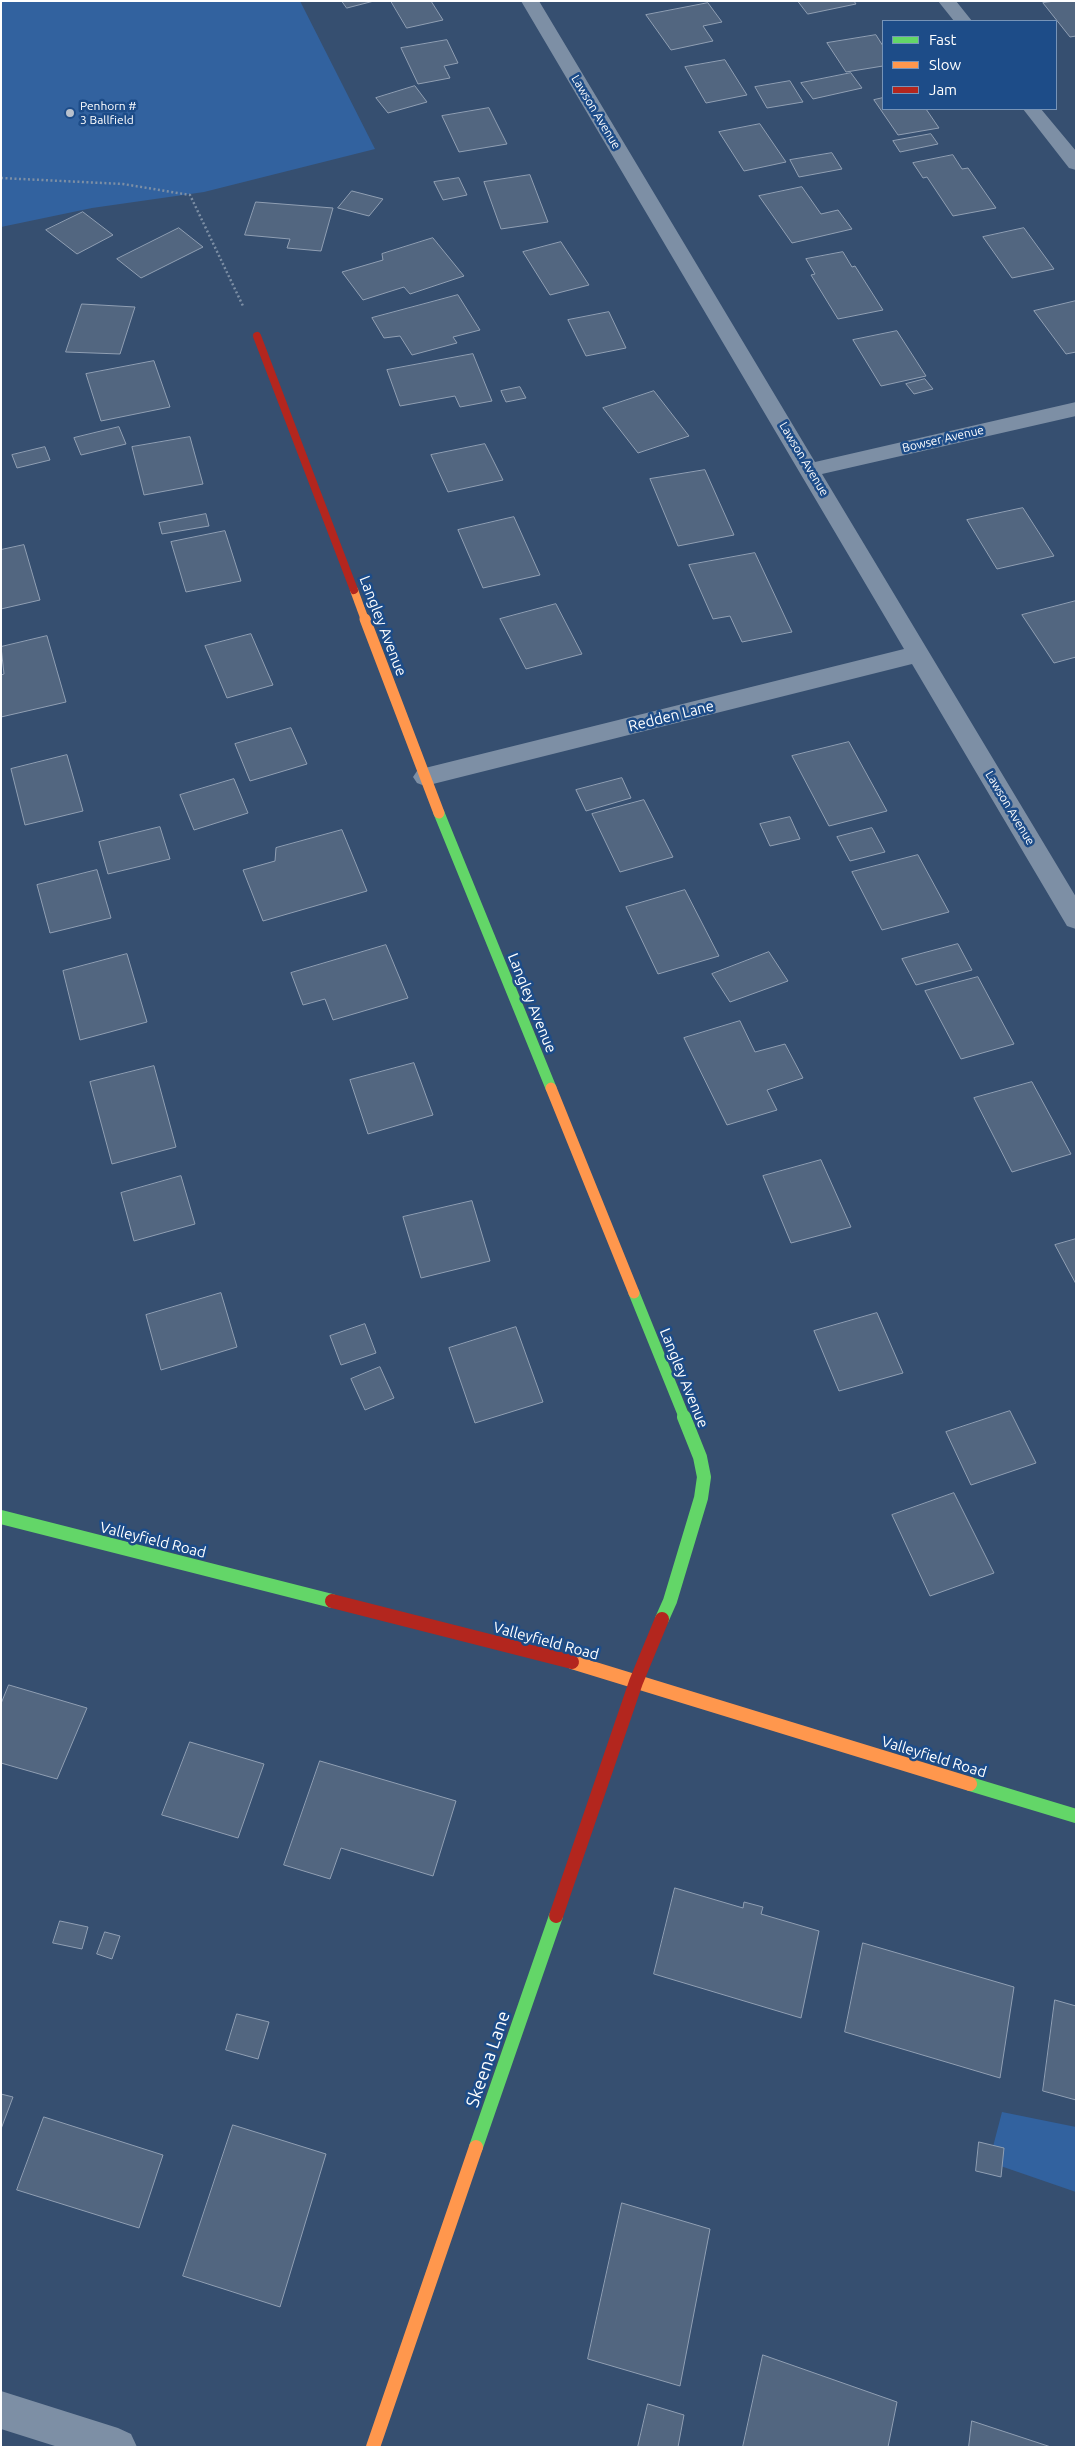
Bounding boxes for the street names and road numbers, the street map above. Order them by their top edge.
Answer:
street label: Lawson Avenue [568,72,624,152]
street label: Lawson Avenue [776,419,832,499]
street label: Bowser Avenue [901,423,985,455]
street label: Langley Avenue [356,573,410,679]
street label: Redden Lane [626,697,716,735]
street label: Lawson Avenue [982,768,1038,848]
street label: Langley Avenue [504,951,560,1055]
street label: Langley Avenue [656,1326,712,1430]
street label: Valleyfield Road [98,1518,208,1562]
street label: Valleyfield Road [491,1618,601,1664]
street label: Valleyfield Road [879,1733,989,1781]
street label: Skeena Lane [461,2008,515,2110]

